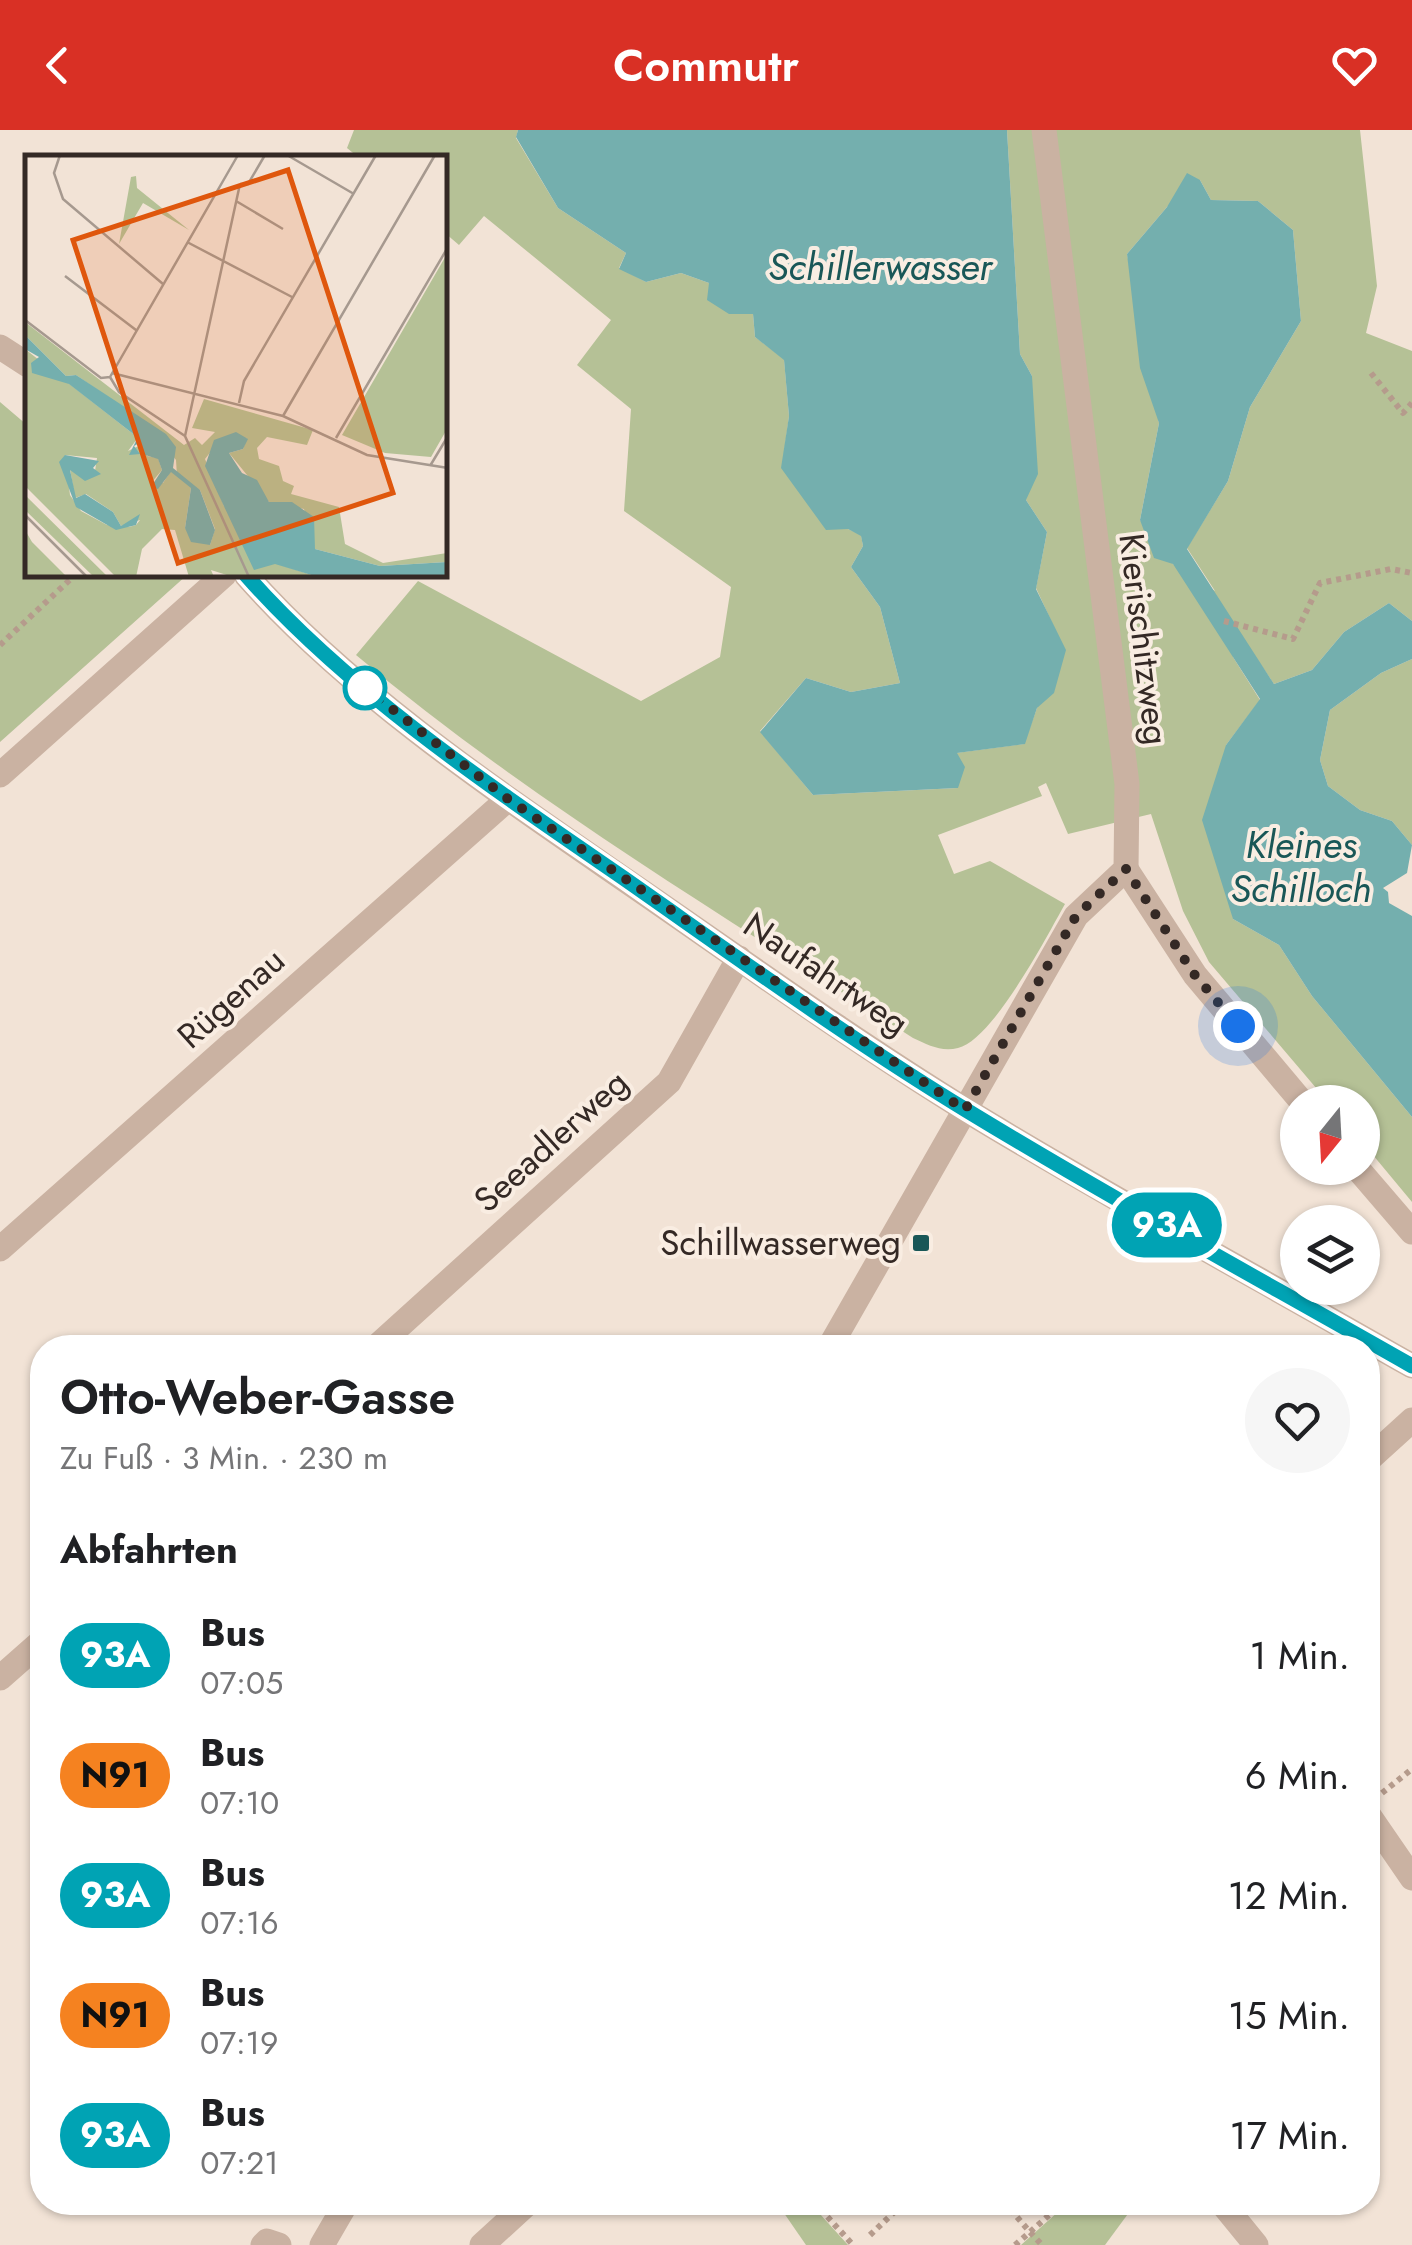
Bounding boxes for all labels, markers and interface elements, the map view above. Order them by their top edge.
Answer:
text: Commutr [613,33,799,98]
icon: back [30,38,85,93]
icon: heart [1327,38,1382,93]
inset map [25,155,448,578]
water label: Schillerwasser [768,239,994,294]
street label: Kierischitzweg [1106,530,1182,748]
unlabelled marker [344,667,386,709]
water label: Kleines Schilloch [1231,817,1371,916]
street label: Naufahrtweg [734,900,918,1048]
street label: Rügenau [166,936,296,1060]
your location [1213,1001,1263,1051]
street label: Seeadlerweg [463,1058,639,1224]
north arrow [1280,1085,1380,1185]
map controls [1280,1085,1380,1305]
line badge: 93A [1110,1192,1224,1258]
text: 93A [1132,1200,1202,1250]
button: layers [1280,1205,1380,1305]
place label: Schillwasserweg [660,1218,901,1268]
marker: Schillwasserweg [910,1232,932,1254]
text: Otto-Weber-Gasse [60,1363,455,1432]
button: heart [1245,1368,1350,1473]
text: Zu Fuß · 3 Min. · 230 m [60,1435,388,1481]
text: Abfahrten [60,1522,238,1577]
text: Bus [200,1605,265,1660]
text: 1 Min. [1249,1628,1350,1683]
text: 93A [80,1630,150,1680]
text: 07:05 [200,1660,283,1706]
text: Bus [200,1725,264,1780]
text: 6 Min. [1245,1748,1350,1803]
text: N91 [80,1750,150,1800]
text: 07:10 [200,1780,279,1826]
text: Bus [200,1845,265,1900]
text: 12 Min. [1228,1868,1350,1923]
text: 93A [80,1870,150,1920]
text: 07:16 [200,1900,279,1946]
text: Bus [200,1965,264,2020]
text: 15 Min. [1228,1988,1350,2043]
text: N91 [80,1990,150,2040]
text: 07:19 [200,2020,278,2066]
text: Bus [200,2085,265,2140]
text: 17 Min. [1230,2108,1350,2163]
text: 93A [80,2110,150,2160]
text: 07:21 [200,2140,279,2186]

